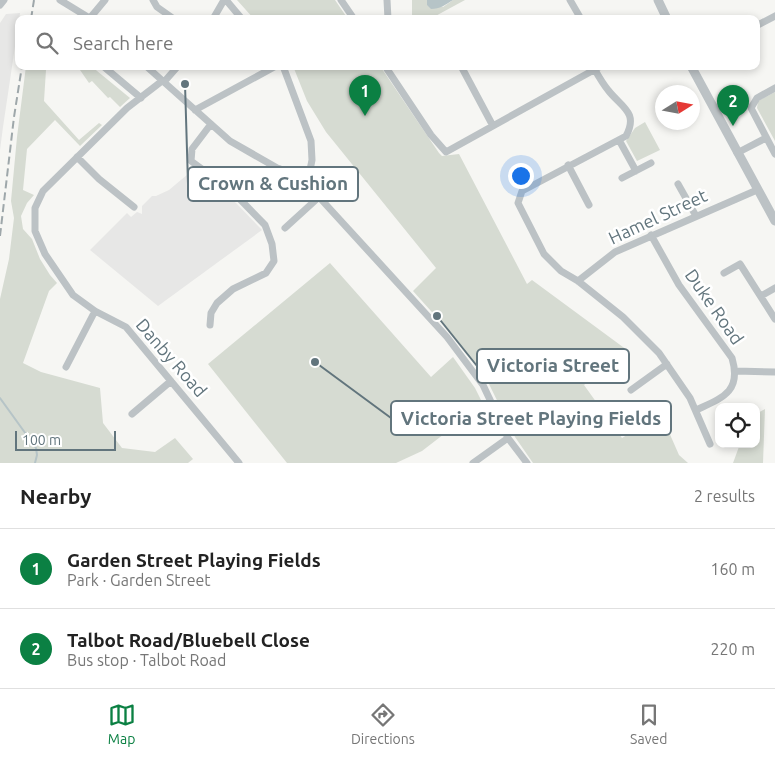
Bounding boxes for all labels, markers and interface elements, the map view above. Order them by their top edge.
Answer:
search box [15,15,760,70]
icon: search [33,29,61,57]
text: Search here [73,32,173,54]
pin: 1 [349,75,381,116]
north arrow [655,85,700,130]
pin: 2 [717,85,749,126]
your location [508,163,534,189]
callout: Crown & Cushion [188,167,358,201]
text: Crown & Cushion [198,172,348,194]
street label: Hamel Street [605,185,710,248]
street label: Duke Road [682,265,748,348]
street label: Danby Road [132,314,211,401]
callout: Victoria Street [477,349,629,383]
text: Victoria Street [487,354,619,376]
callout: Victoria Street Playing Fields [391,401,671,435]
map controls [715,403,760,448]
button: locate [715,403,760,448]
text: Victoria Street Playing Fields [401,407,661,429]
scale bar [15,428,116,451]
text: 100 m [22,432,61,448]
text: Nearby [20,484,91,508]
text: 2 results [694,487,755,505]
text: Garden Street Playing Fields [67,549,321,571]
text: 1 [31,560,41,578]
text: 160 m [710,560,755,578]
text: Park · Garden Street [67,571,211,589]
text: Talbot Road/Bluebell Close [67,629,310,651]
text: 2 [31,640,41,658]
text: 220 m [710,640,755,658]
text: Bus stop · Talbot Road [67,651,226,669]
tab: Map [108,701,136,747]
tab: Directions [351,701,415,747]
tab: Saved [630,701,667,747]

